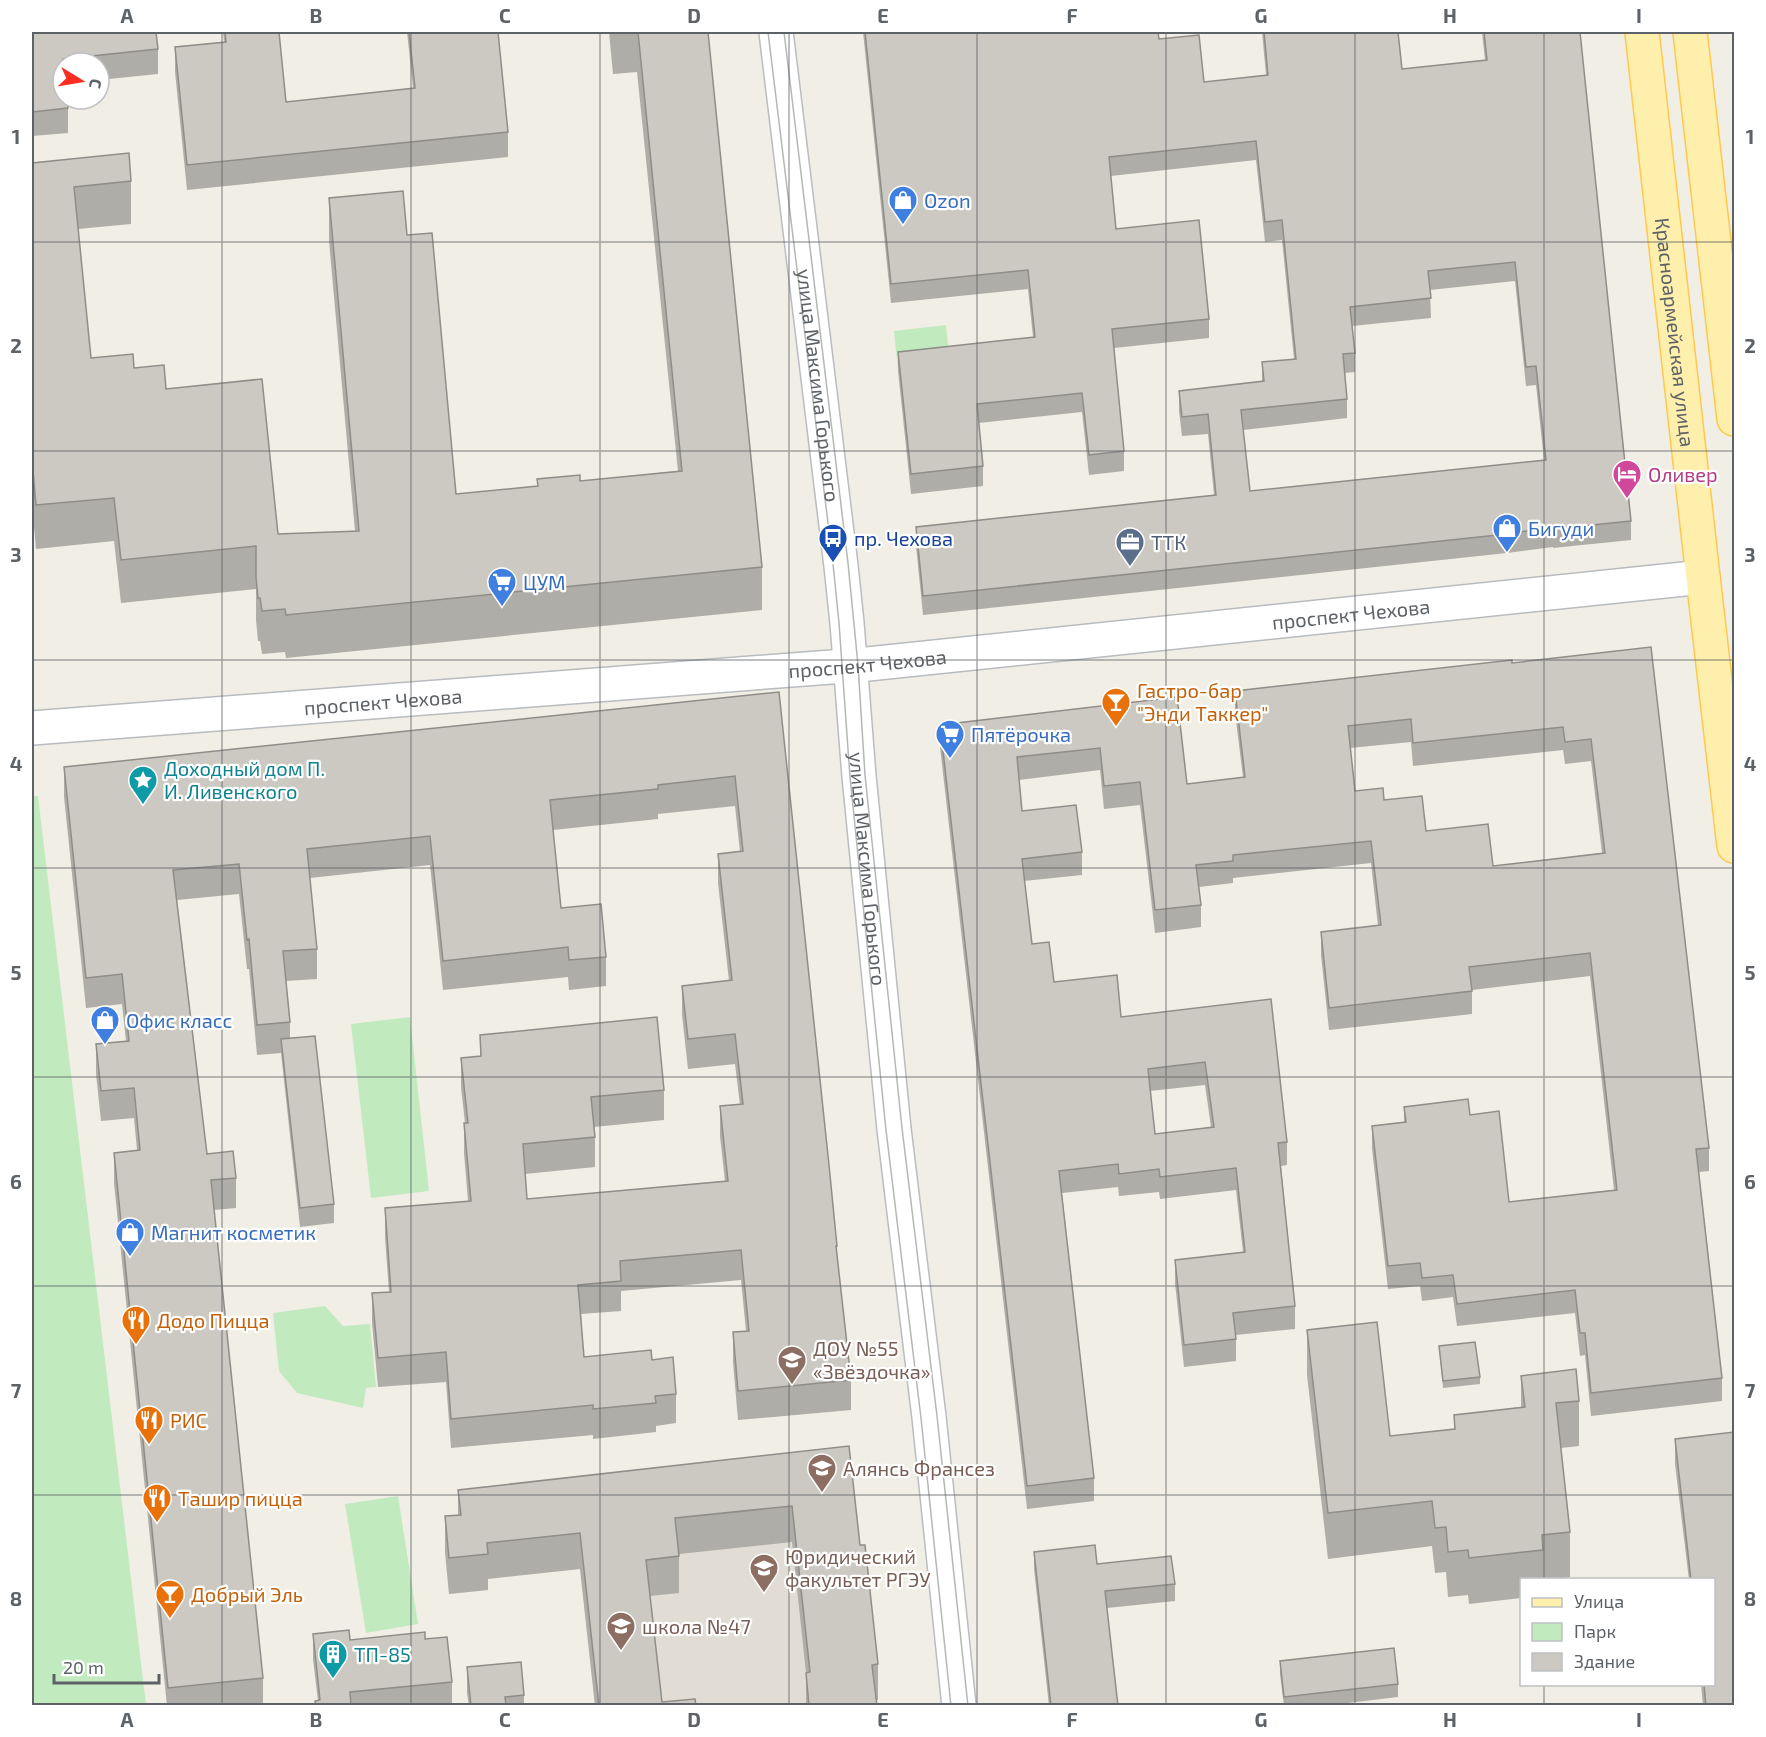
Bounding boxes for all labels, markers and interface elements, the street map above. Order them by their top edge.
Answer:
text: A [120,3,134,27]
text: B [310,3,322,27]
text: C [499,3,511,27]
text: D [687,3,701,27]
text: E [877,3,889,27]
text: F [1066,3,1078,27]
text: G [1255,3,1267,27]
text: H [1443,3,1457,27]
text: I [1636,3,1642,27]
north arrow [51,51,111,111]
text: С [86,78,106,90]
text: 1 [12,124,20,148]
text: 1 [1746,124,1754,148]
shop icon: Ozon [887,184,919,226]
place label: Ozon [924,188,971,212]
street label: Красноармейская улица [1651,216,1700,448]
street label: улица Максима Горького [792,267,845,503]
text: 2 [10,333,22,357]
text: 2 [1744,333,1756,357]
hotel icon: Оливер [1611,458,1643,500]
place label: Оливер [1648,462,1718,486]
shop icon: Бигуди [1491,512,1523,554]
place label: Бигуди [1528,516,1594,541]
bus stop icon: пр. Чехова [817,522,849,564]
place label: пр. Чехова [854,526,953,550]
office icon: ТТК [1114,526,1146,568]
place label: ТТК [1151,530,1186,554]
text: 3 [10,542,22,566]
text: 3 [1744,542,1756,566]
supermarket icon: ЦУМ [486,566,518,608]
place label: ЦУМ [523,570,566,594]
street label: проспект Чехова [1271,594,1431,634]
street label: проспект Чехова [788,644,948,682]
place label: Гастро-бар "Энди Таккер" [1137,678,1268,725]
street label: проспект Чехова [303,683,463,719]
bar icon: Гастро-бар "Энди Таккер" [1100,686,1132,728]
supermarket icon: Пятёрочка [934,718,966,760]
place label: Пятёрочка [971,722,1071,746]
text: 4 [10,751,23,775]
street label: улица Максима Горького [844,751,892,987]
text: 4 [1744,751,1757,775]
place label: Доходный дом П. И. Ливенского [164,756,325,803]
place icon: Доходный дом П. И. Ливенского [127,764,159,806]
text: 5 [10,960,22,984]
text: 5 [1744,960,1756,984]
shop icon: Офис класс [89,1004,121,1046]
place label: Офис класс [126,1008,232,1032]
text: 6 [10,1169,22,1193]
text: 6 [1744,1169,1756,1193]
shop icon: Магнит косметик [114,1216,146,1258]
place label: Магнит косметик [151,1220,316,1244]
restaurant icon: Додо Пицца [120,1304,152,1346]
place label: Додо Пицца [157,1308,269,1332]
place label: ДОУ №55 «Звёздочка» [813,1336,931,1383]
school or university icon: ДОУ №55 «Звёздочка» [776,1344,808,1386]
text: 7 [11,1378,22,1402]
text: 7 [1745,1378,1756,1402]
restaurant icon: РИС [133,1404,165,1446]
place label: РИС [170,1408,207,1432]
school or university icon: Алянсь Франсез [806,1452,838,1494]
place label: Алянсь Франсез [843,1456,995,1480]
restaurant icon: Ташир пицца [141,1482,173,1524]
place label: Ташир пицца [178,1486,303,1510]
place label: Юридический факультет РГЭУ [785,1544,931,1592]
school or university icon: Юридический факультет РГЭУ [748,1552,780,1594]
bar icon: Добрый Эль [154,1578,186,1620]
legend [1520,1578,1715,1686]
place label: Добрый Эль [191,1582,303,1606]
text: 8 [10,1586,22,1610]
text: 8 [1744,1586,1756,1610]
text: Улица [1574,1590,1624,1612]
school or university icon: школа №47 [605,1610,637,1652]
place label: школа №47 [642,1614,751,1638]
text: Парк [1574,1620,1616,1642]
building icon: ТП-85 [317,1638,349,1680]
place label: ТП-85 [354,1642,411,1666]
scale bar [54,1647,159,1685]
text: Здание [1574,1650,1635,1672]
text: 20 m [63,1656,104,1678]
text: A [120,1707,134,1731]
text: B [310,1707,322,1731]
text: C [499,1707,511,1731]
text: D [687,1707,701,1731]
text: E [877,1707,889,1731]
text: F [1066,1707,1078,1731]
text: G [1255,1707,1267,1731]
text: H [1443,1707,1457,1731]
text: I [1636,1707,1642,1731]

